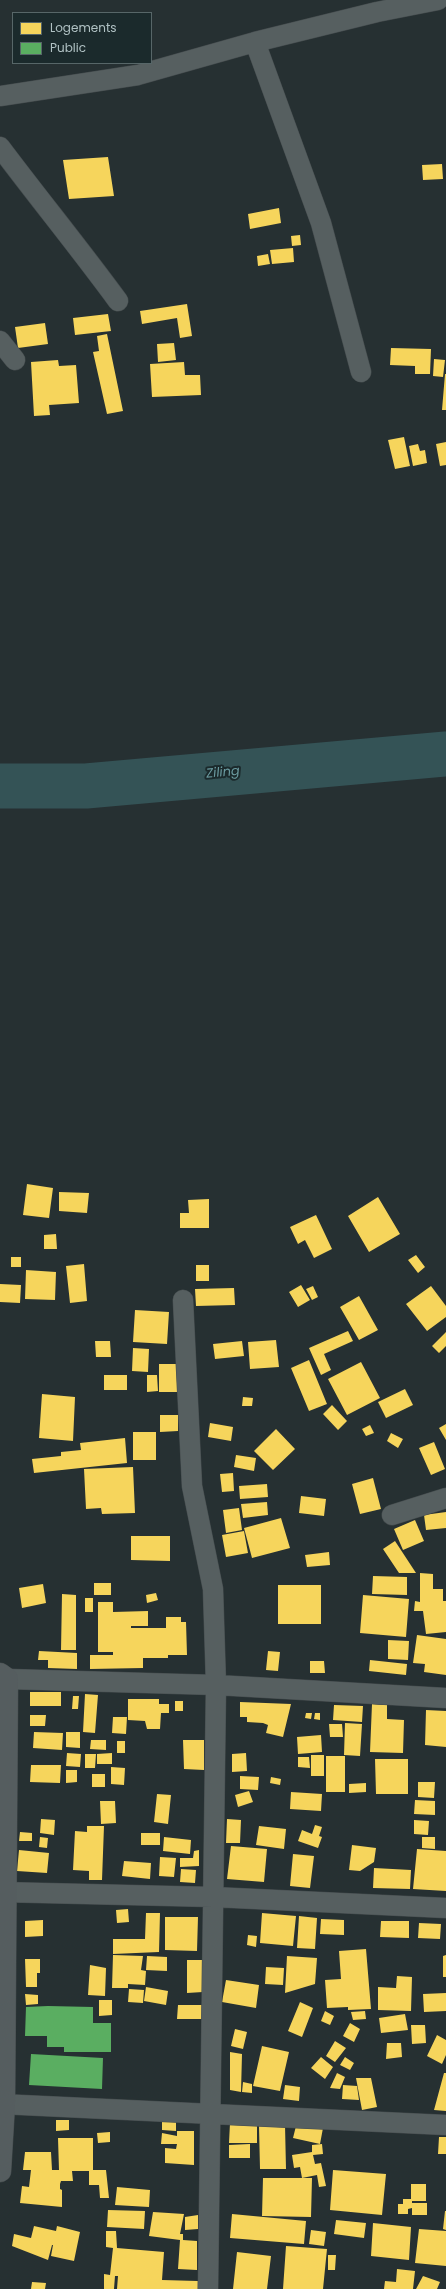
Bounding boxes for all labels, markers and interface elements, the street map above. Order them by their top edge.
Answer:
legend [12,12,152,64]
text: Logements [50,19,117,36]
text: Public [50,39,86,56]
water label: Ziling [206,764,240,782]

